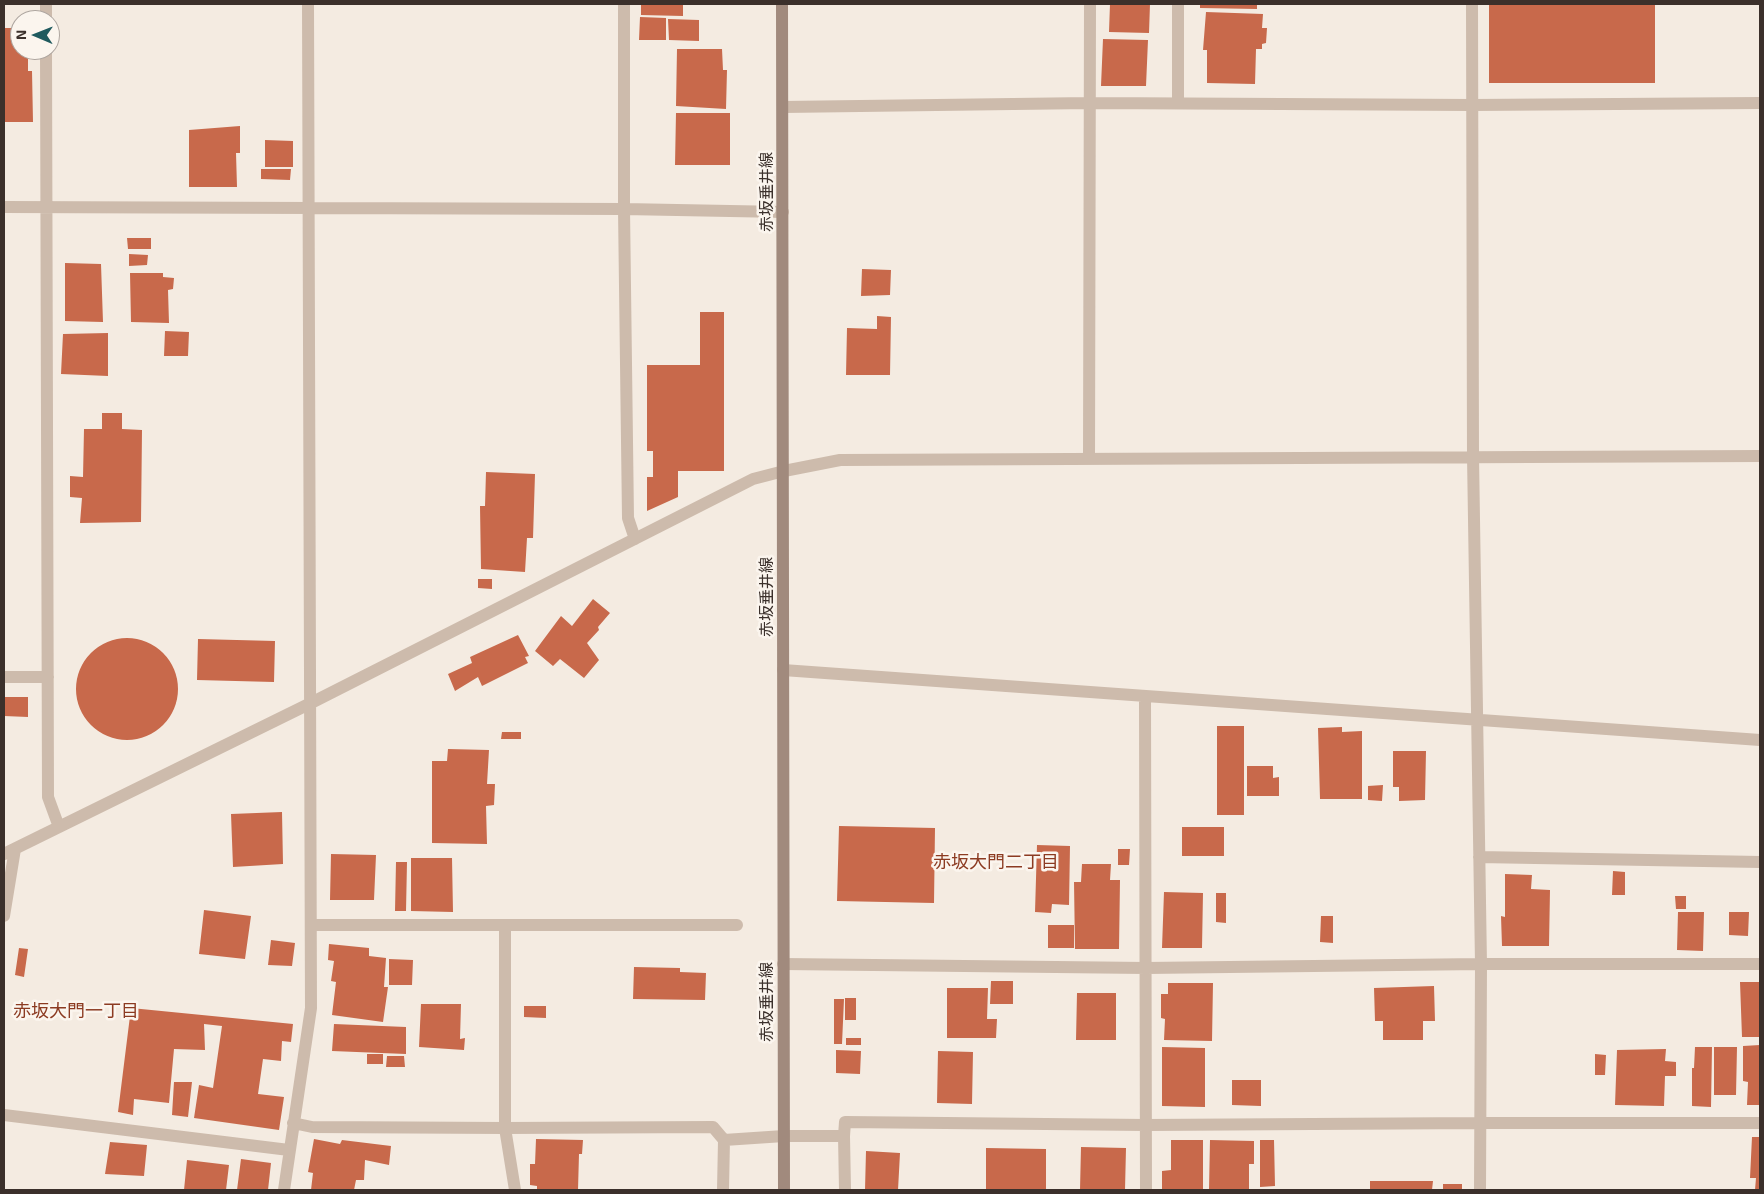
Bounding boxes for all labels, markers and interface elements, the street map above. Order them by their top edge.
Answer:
north arrow [10,10,60,60]
text: N [12,30,29,40]
street label: 赤坂垂井線 [757,152,777,232]
street label: 赤坂垂井線 [757,557,777,637]
district label: 赤坂大門二丁目 [933,851,1059,873]
street label: 赤坂垂井線 [757,962,777,1042]
district label: 赤坂大門一丁目 [13,1000,139,1022]

